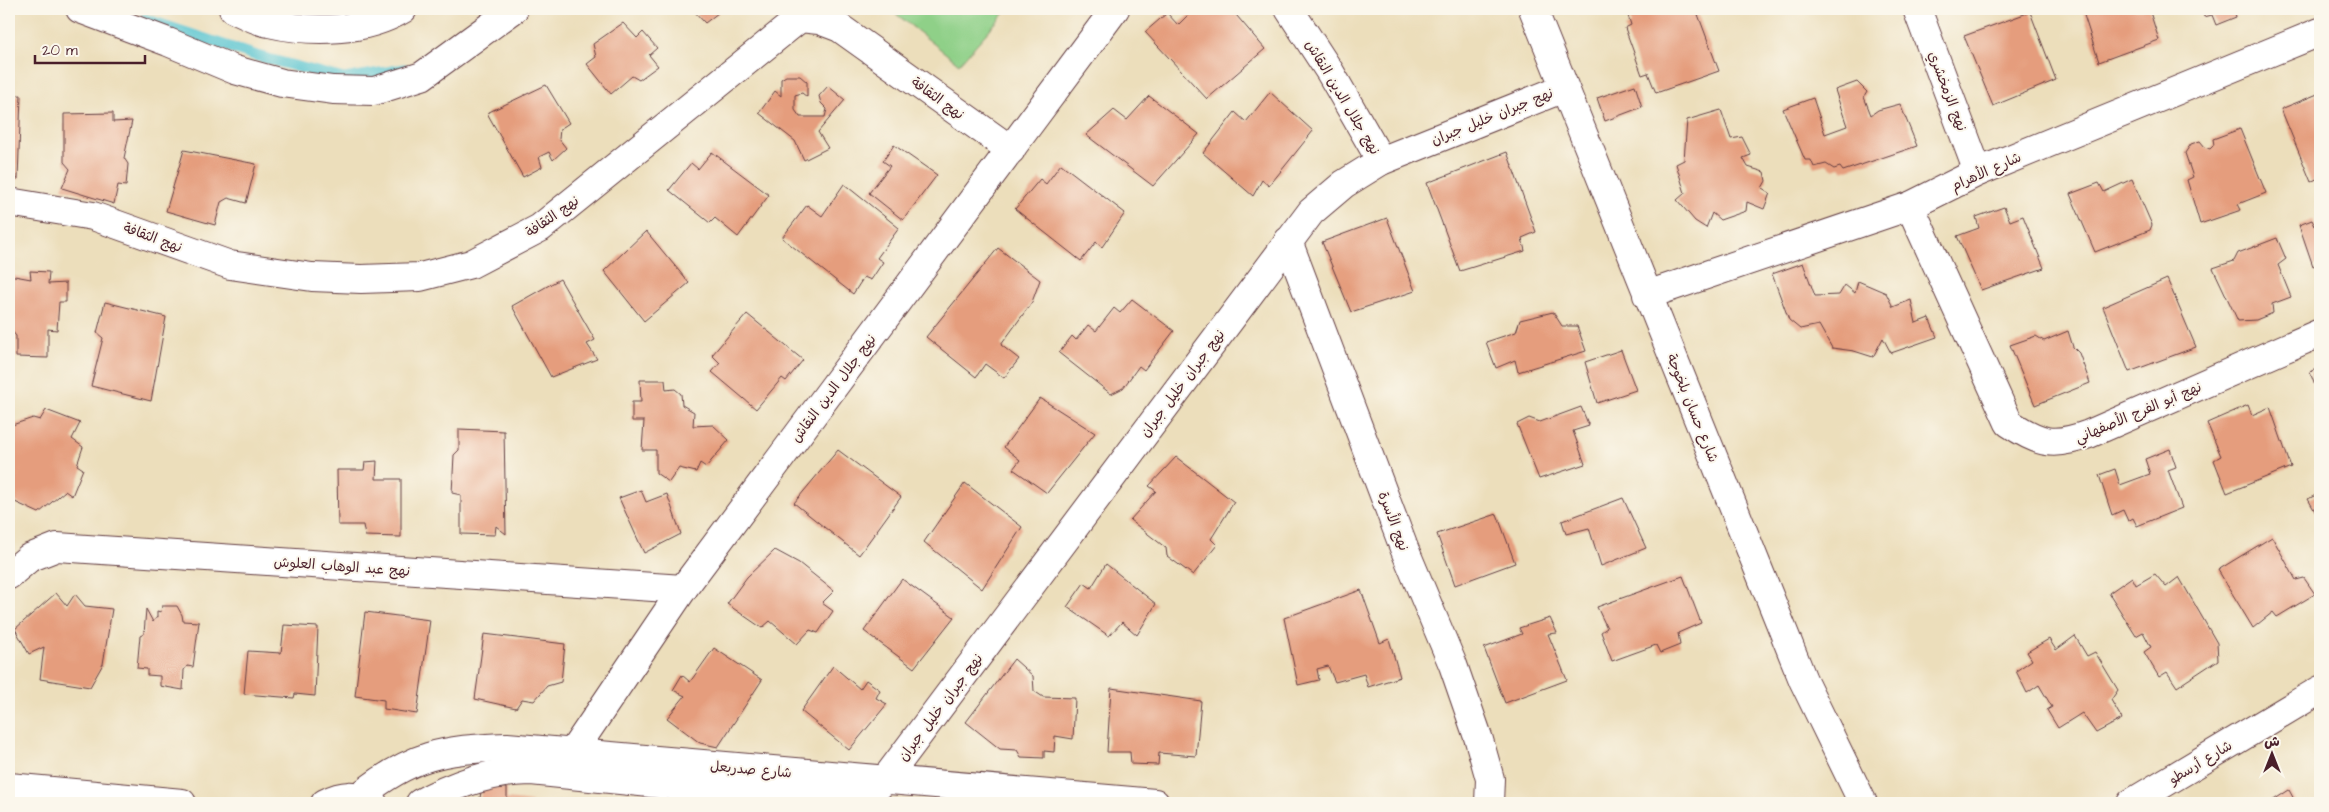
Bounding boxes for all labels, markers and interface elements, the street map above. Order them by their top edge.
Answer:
scale bar [35,32,145,64]
street label: نهج جلال الدين النقاش [1300,36,1384,159]
text: 20 m [42,40,78,61]
street label: نهج الزمخشري [1923,48,1971,134]
street label: نهج الثقافة [907,73,968,125]
street label: نهج جبران خليل جبران [1428,83,1556,151]
street label: شارع الأهرام [1948,148,2025,196]
street label: نهج الثقافة [522,191,583,243]
street label: نهج الثقافة [121,218,185,258]
street label: نهج جبران خليل جبران [1136,326,1230,442]
street label: نهج جلال الدين النقاش [786,330,881,447]
street label: شارع حسان بلخوجة [1661,351,1723,466]
street label: نهج أبو الفرج الأصفهاني [2072,377,2206,450]
street label: نهج الأسرة [1373,489,1414,554]
street label: نهج عبد الوهاب العلوش [273,552,411,582]
street label: نهج جبران خليل جبران [894,650,988,766]
north arrow [2246,730,2296,780]
text: ش [2264,732,2280,752]
street label: شارع أرسطو [2164,736,2236,790]
street label: شارع صدربعل [709,756,793,784]

